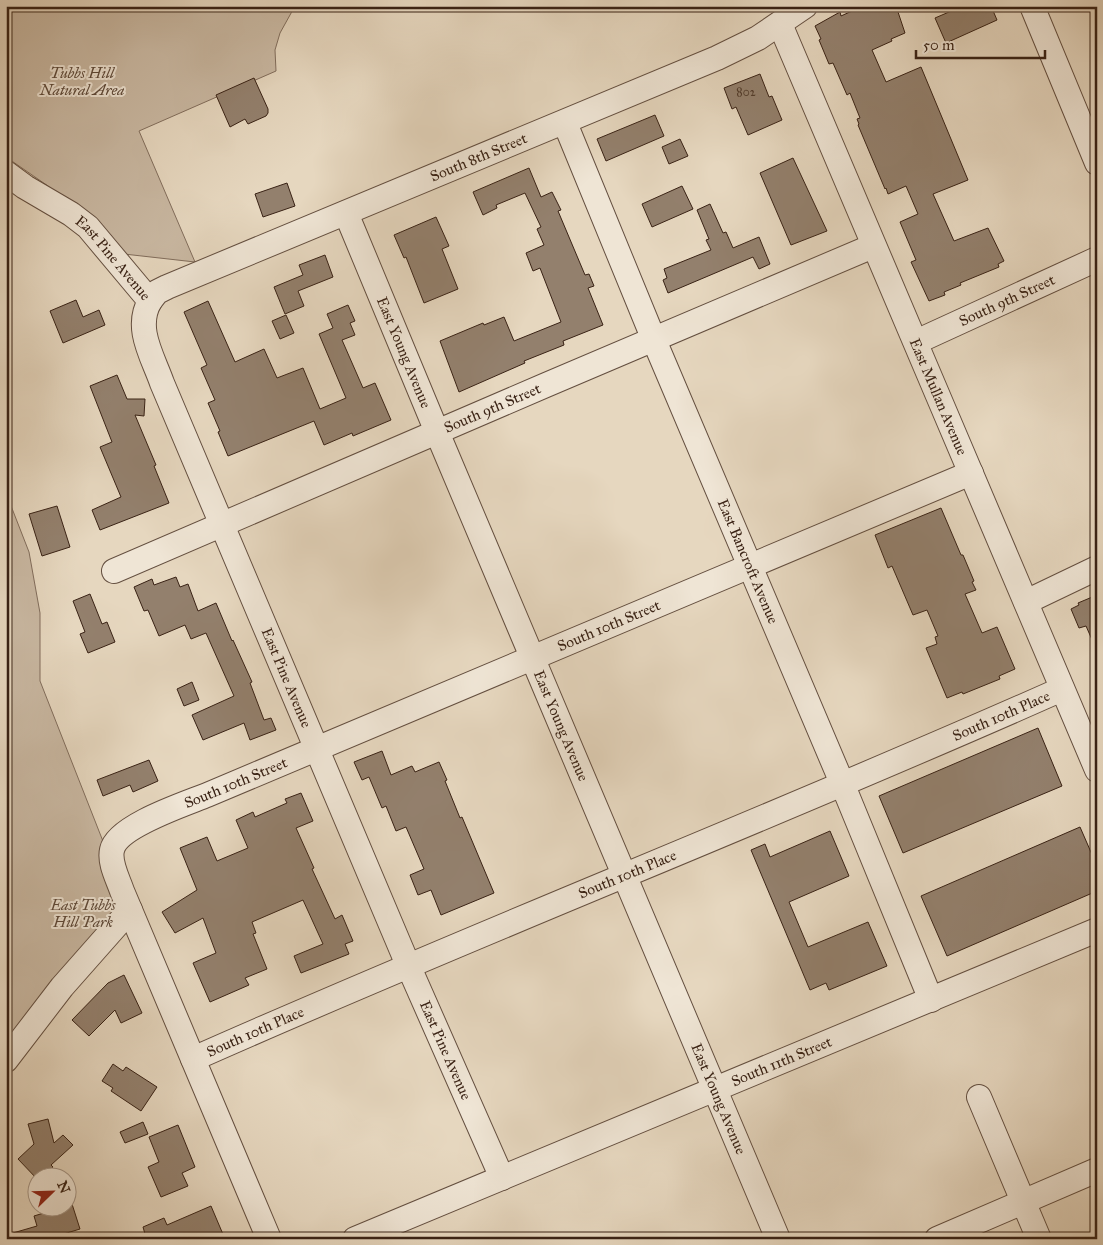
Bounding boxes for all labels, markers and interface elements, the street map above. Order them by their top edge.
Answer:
scale bar [916,28,1044,60]
text: 50 m [923,36,955,54]
park label: Tubbs Hill Natural Area [39,64,124,99]
house number: 802 [736,85,756,99]
street label: South 8th Street [427,129,530,185]
street label: East Pine Avenue [72,212,155,304]
street label: South 9th Street [956,270,1058,330]
street label: East Young Avenue [373,294,435,411]
street label: East Mullan Avenue [906,336,971,458]
street label: South 9th Street [441,379,544,437]
street label: East Bancroft Avenue [714,496,782,626]
street label: South 10th Street [555,596,664,655]
street label: East Pine Avenue [258,625,316,730]
street label: East Young Avenue [530,668,592,784]
street label: South 10th Place [950,687,1053,745]
street label: South 10th Street [182,753,290,812]
street label: South 10th Place [576,846,679,903]
park label: East Tubbs Hill Park [49,896,116,931]
street label: East Pine Avenue [416,998,475,1103]
street label: South 10th Place [204,1003,307,1061]
street label: South 11th Street [729,1032,835,1090]
street label: East Young Avenue [687,1041,750,1157]
north arrow [28,1168,78,1218]
text: N [53,1178,74,1196]

